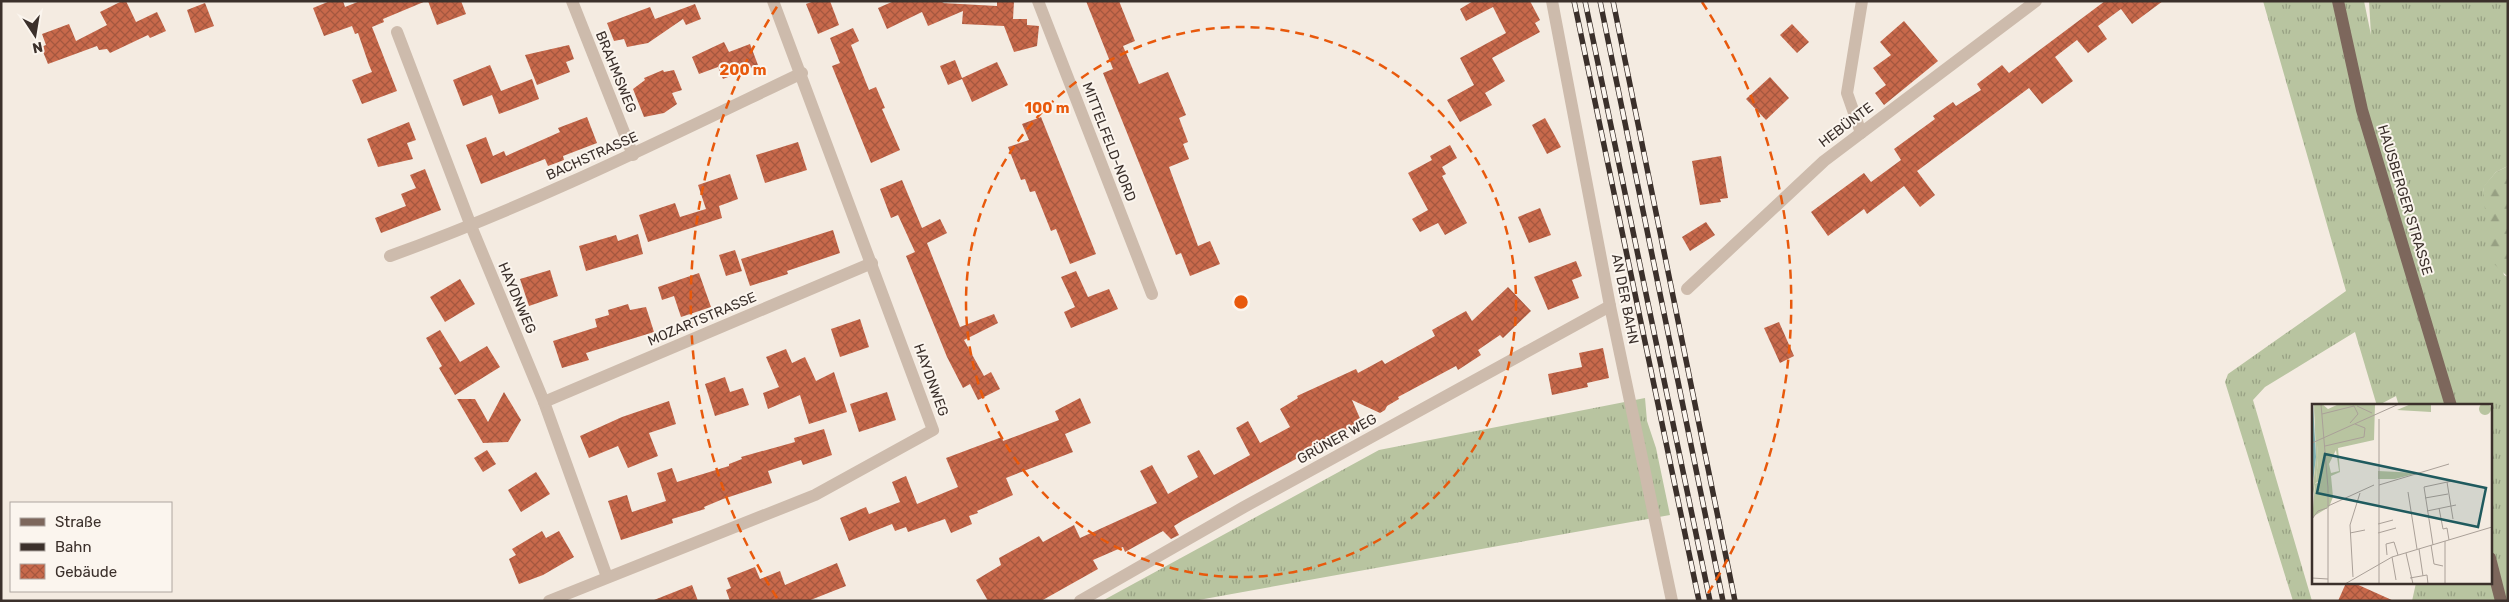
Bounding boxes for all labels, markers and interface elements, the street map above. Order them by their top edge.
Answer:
north arrow [10,10,60,60]
street label: BRAHMSWEG [592,29,640,115]
text: N [31,38,44,57]
text: 200 m [719,61,767,79]
street label: MITTELFELD-NORD [1078,80,1140,204]
text: 100 m [1025,99,1069,117]
street label: HEBÜNTE [1815,99,1877,151]
street label: HAUSBERGER STRASSE [2374,123,2436,277]
street label: BACHSTRASSE [543,128,641,184]
street label: AN DER BAHN [1608,252,1642,346]
street label: HAYDNWEG [494,260,540,336]
street label: MOZARTSTRASSE [645,288,759,350]
centre of rings [1232,293,1250,311]
street label: HAYDNWEG [910,341,952,419]
inset map [2312,404,2492,584]
street label: GRÜNER WEG [1294,410,1380,468]
legend [10,502,172,592]
text: Straße [55,513,101,531]
text: Bahn [55,538,92,556]
text: Gebäude [55,563,117,581]

